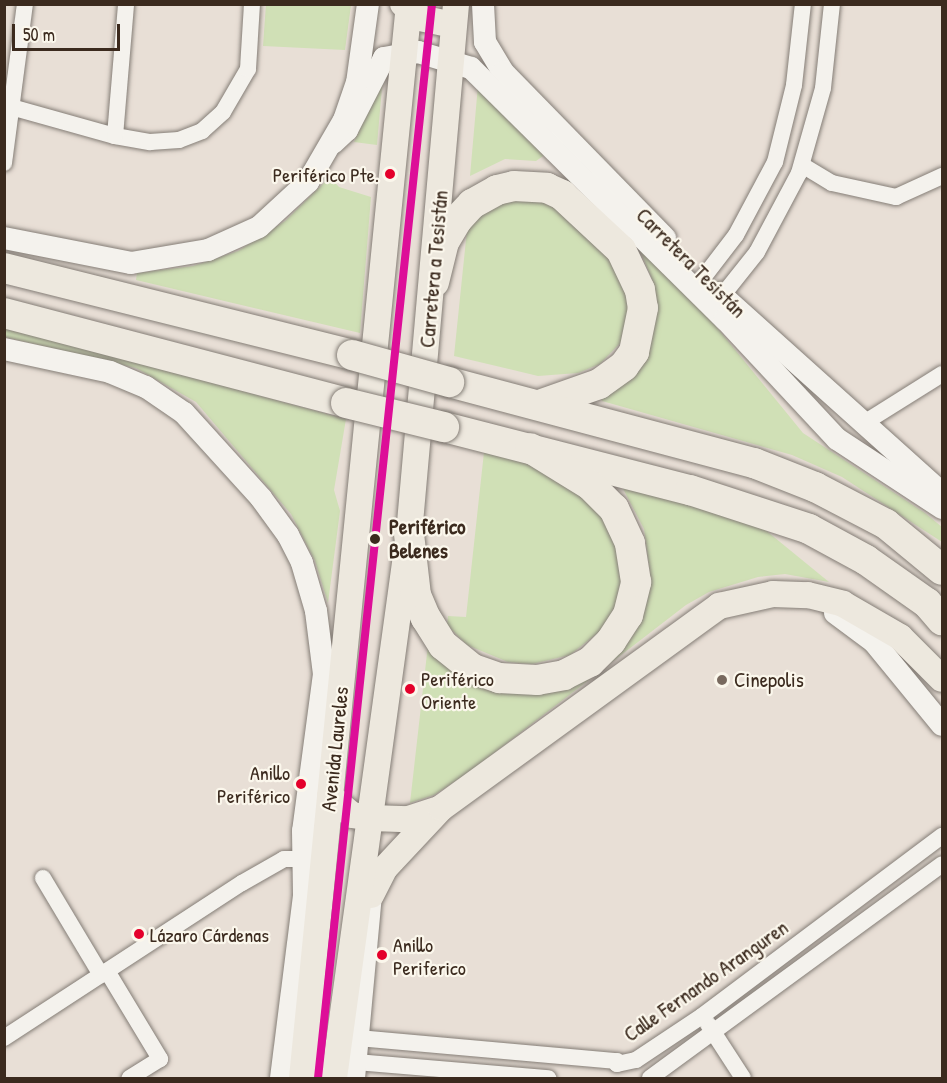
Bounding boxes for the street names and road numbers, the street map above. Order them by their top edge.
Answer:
street label: Carretera a Tesistán [415,189,453,349]
street label: Carretera Tesistán [631,203,751,323]
street label: Avenida Laureles [316,685,354,813]
street label: Calle Fernando Aranguren [619,915,793,1047]

